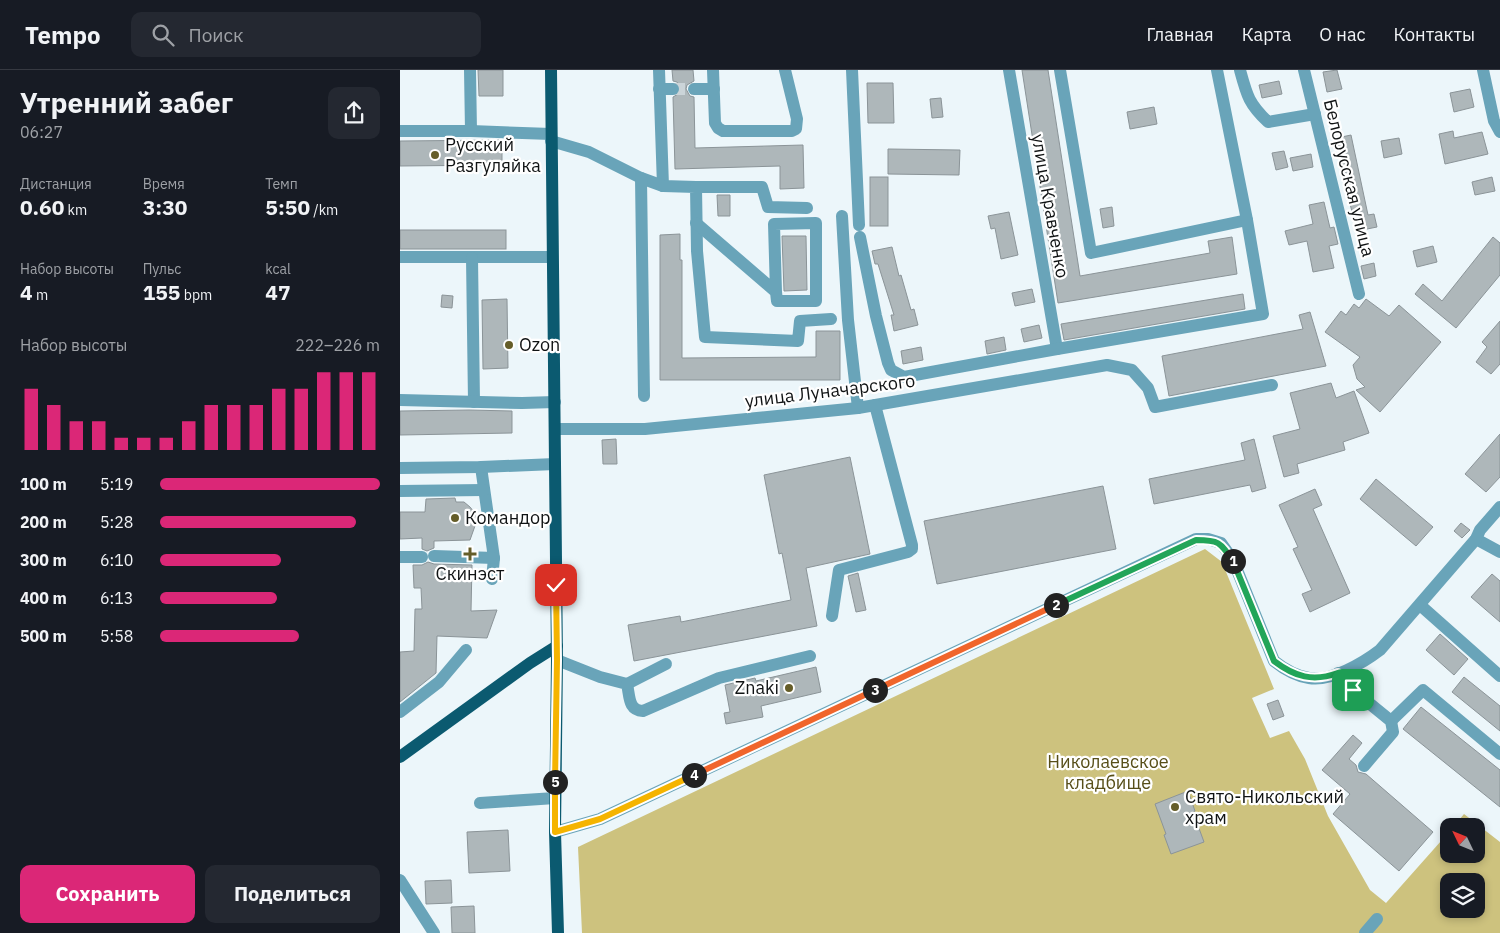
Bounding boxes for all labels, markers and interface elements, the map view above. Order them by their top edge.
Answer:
search box [131,12,481,57]
text: Tempo [25,19,101,51]
icon: search [149,21,177,49]
text: Поиск [189,23,244,47]
text: Главная [1146,23,1214,46]
text: Карта [1242,23,1291,46]
text: О нас [1319,23,1366,46]
text: Контакты [1394,23,1475,46]
text: Утренний забег [20,84,233,121]
button: share [328,87,380,139]
street label: Белорусская улица [1319,97,1380,259]
text: 06:27 [20,122,63,142]
street label: улица Кравченко [1027,132,1074,280]
place label: Русский Разгуляйка [445,133,541,177]
marker: Русский Разгуляйка [429,149,441,161]
text: Дистанция [20,175,92,193]
text: Время [143,175,185,193]
text: Темп [265,175,298,193]
text: 0.60 [20,193,64,221]
text: 3:30 [143,193,187,221]
text: 5:50 [265,193,310,221]
text: km [64,201,87,219]
text: /km [310,201,338,219]
text: Набор высоты [20,260,114,278]
text: Пульс [143,260,181,278]
text: kcal [265,260,291,278]
text: 4 [20,278,33,306]
text: 155 [143,278,180,306]
text: 47 [265,278,291,306]
text: m [33,286,48,304]
text: bpm [180,286,212,304]
place label: Ozon [519,333,560,356]
text: Набор высоты [20,335,127,355]
text: 222–226 m [295,335,380,355]
marker: Ozon [503,339,515,351]
street label: улица Луначарского [743,369,916,412]
text: 100 m [20,474,67,494]
text: 5:19 [100,474,133,494]
place label: Командор [465,506,551,529]
text: 200 m [20,512,67,532]
text: 5:28 [100,512,133,532]
marker: Командор [449,512,461,524]
marker: Скинэст [463,547,477,561]
pin: 1 [1220,548,1246,574]
text: 300 m [20,550,67,570]
text: 6:10 [100,550,133,570]
text: 1 [1229,552,1238,570]
place label: Скинэст [435,562,505,585]
pin [535,564,577,606]
icon: check [542,571,570,599]
text: 400 m [20,588,67,608]
text: 6:13 [100,588,133,608]
pin: 2 [1044,592,1068,618]
text: 2 [1052,596,1061,614]
text: 500 m [20,626,67,646]
text: 5:58 [100,626,133,646]
pin [1332,669,1374,711]
place label: Znaki [735,676,779,699]
icon: arrive [1339,676,1367,704]
pin: 3 [862,678,888,702]
text: 3 [871,681,880,699]
marker: Znaki [783,682,795,694]
park label: Николаевское кладбище [1047,750,1169,794]
pin: 4 [682,762,706,788]
text: 4 [690,766,699,784]
pin: 5 [542,770,568,794]
text: 5 [551,773,560,791]
place label: Свято-Никольский храм [1185,785,1344,829]
marker: Свято-Никольский храм [1169,801,1181,813]
north arrow [1440,818,1485,862]
map controls [1440,818,1485,918]
button: Сохранить [20,865,195,923]
button: Поделиться [205,865,380,923]
button: layers [1440,873,1485,918]

